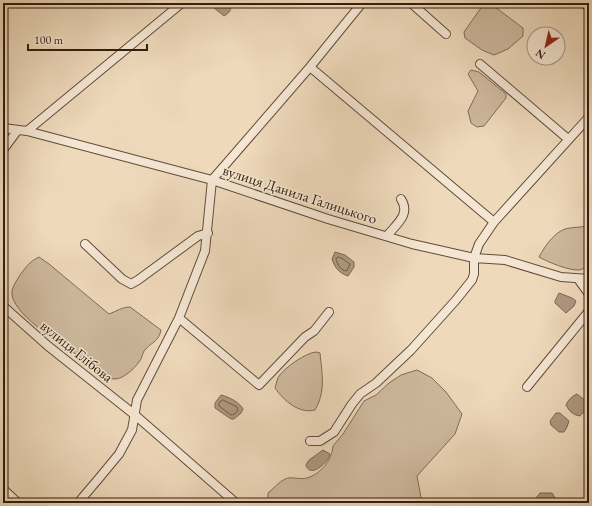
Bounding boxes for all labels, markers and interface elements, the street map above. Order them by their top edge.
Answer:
scale bar [28,26,147,52]
north arrow [526,26,566,66]
text: 100 m [34,32,64,48]
text: N [533,46,548,63]
street label: вулиця Данила Галицького [220,160,380,228]
street label: вулиця Глібова [37,316,117,386]

